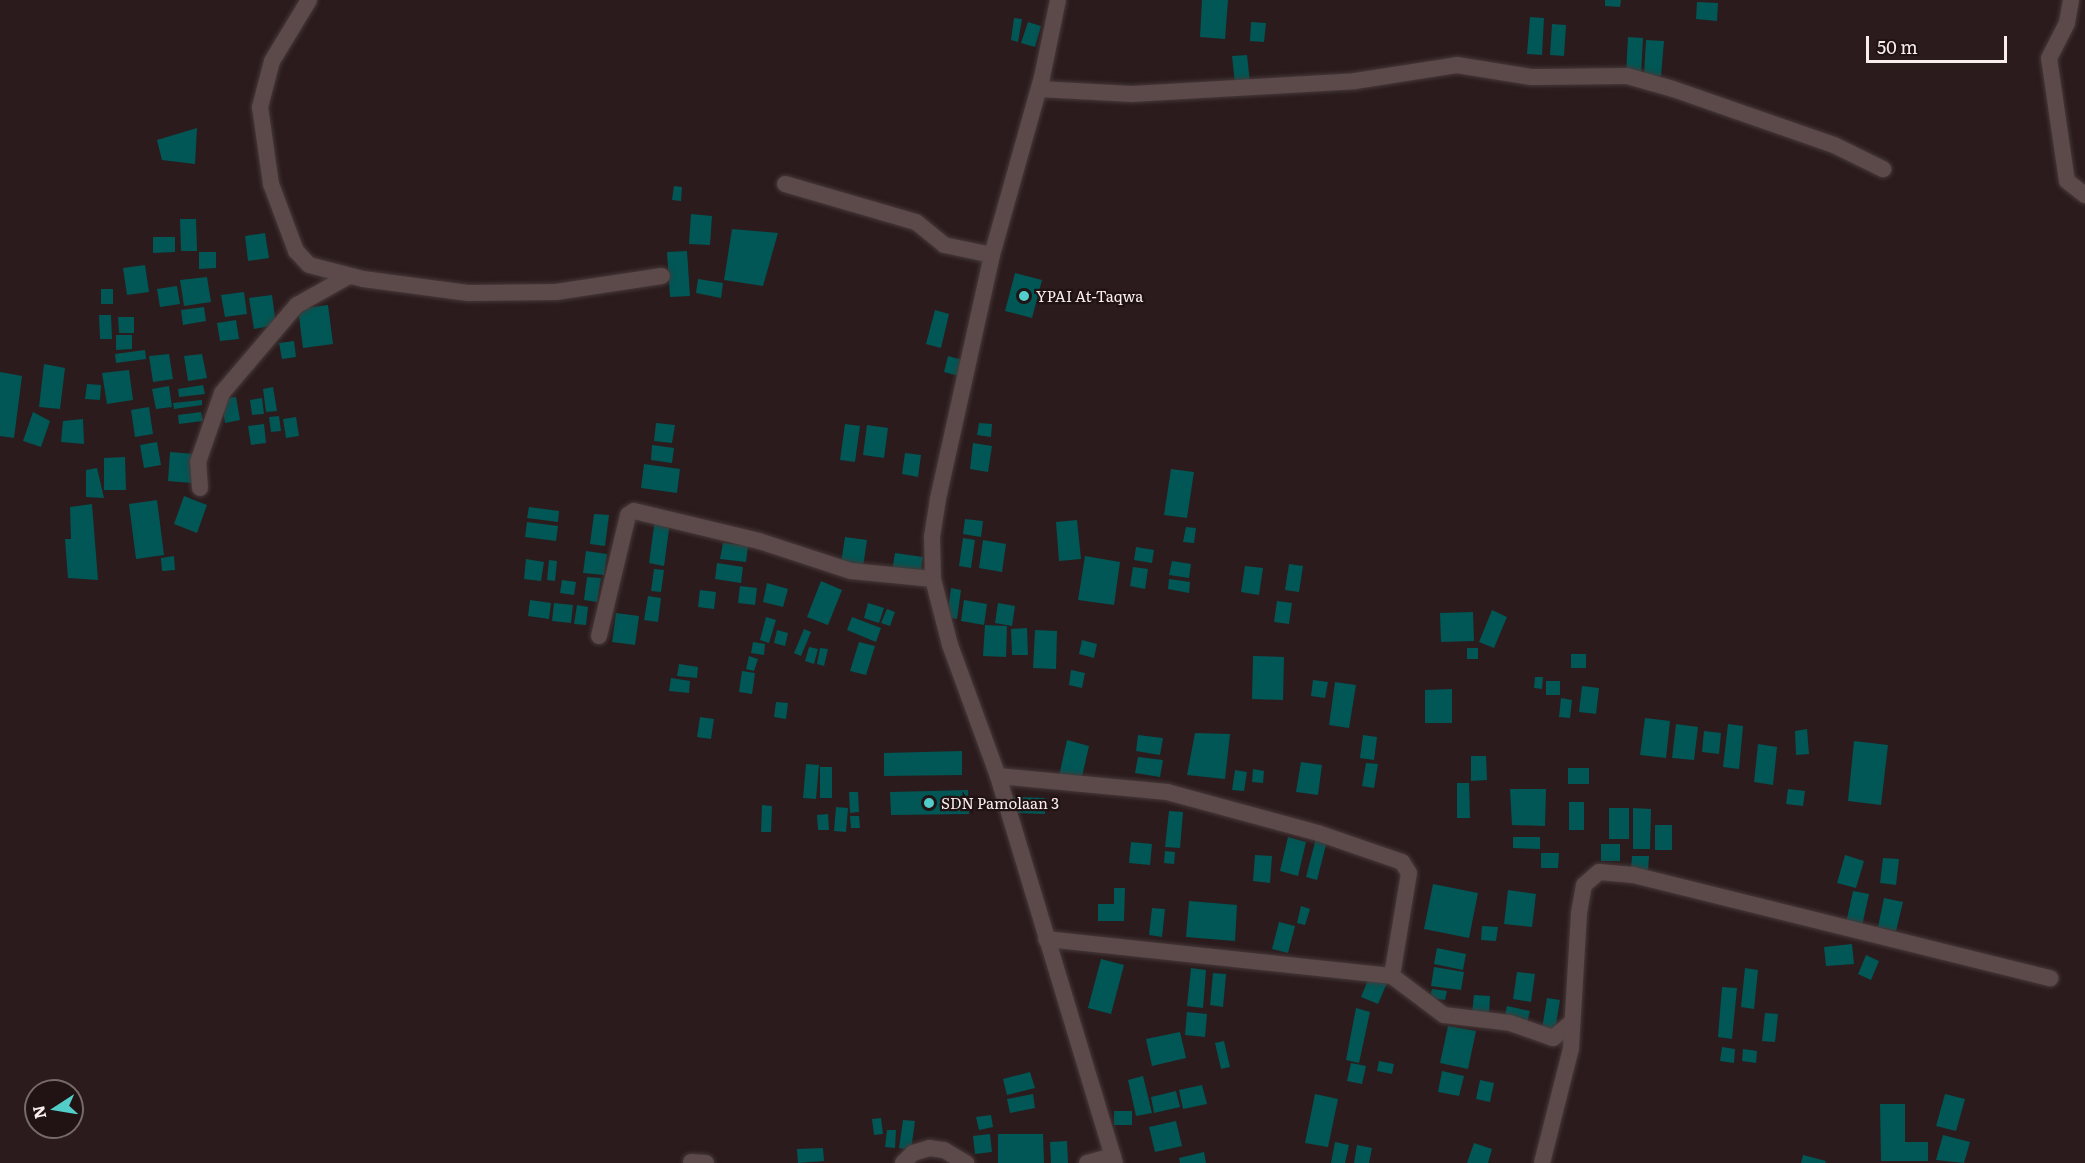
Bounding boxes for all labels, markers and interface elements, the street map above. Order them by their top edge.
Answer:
scale bar [1869,24,2010,62]
text: 50 m [1877,33,1918,60]
place label: YPAI At-Taqwa [1036,287,1143,305]
marker: YPAI At-Taqwa [1017,289,1031,303]
place label: SDN Pamolaan 3 [941,794,1059,812]
marker: SDN Pamolaan 3 [922,796,936,810]
north arrow [24,1079,84,1139]
text: N [25,1103,51,1121]

